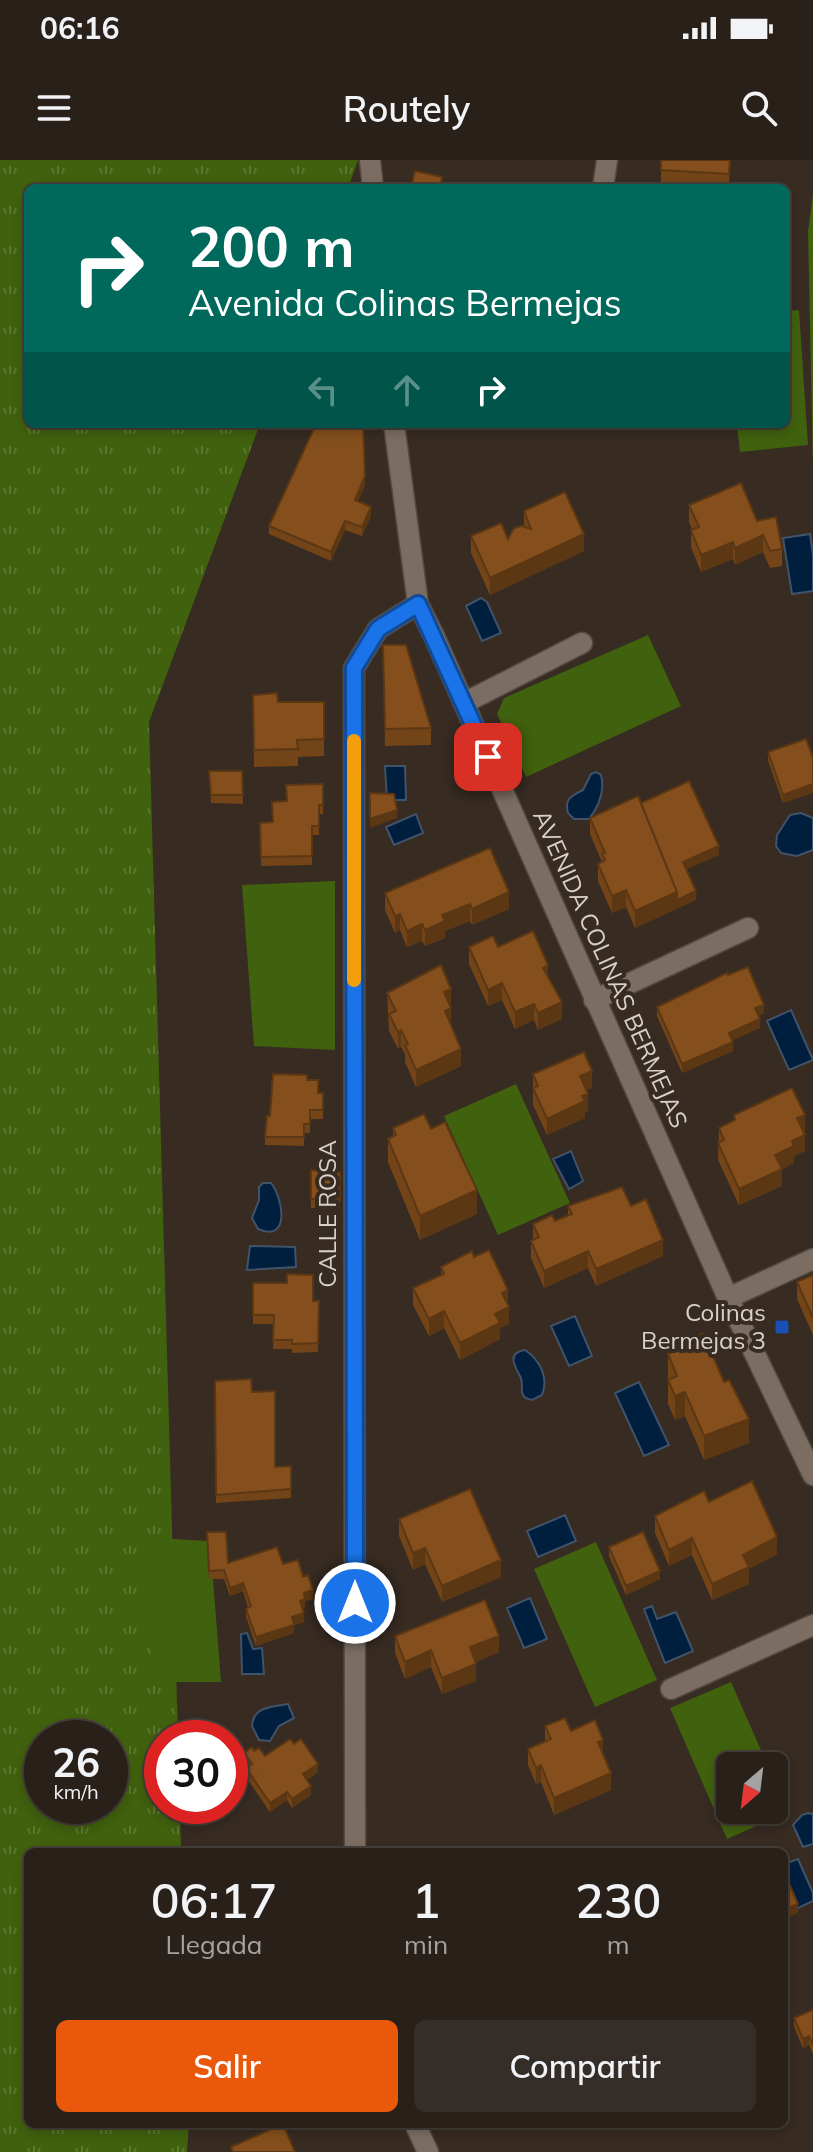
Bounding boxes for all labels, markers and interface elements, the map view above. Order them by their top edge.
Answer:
text: 06:16 [40,9,119,47]
icon: menu [32,86,76,130]
text: Routely [343,86,470,131]
icon: search [737,86,781,130]
text: 200 m [188,211,355,281]
icon: right [56,216,160,320]
text: Avenida Colinas Bermejas [188,280,622,325]
icon: left [301,368,345,412]
icon: ahead [385,368,429,412]
icon: right [469,368,513,412]
pin [454,723,522,791]
icon: arrive [466,735,510,779]
street label: AVENIDA COLINAS BERMEJAS [527,805,695,1132]
street label: CALLE ROSA [312,1140,342,1288]
place label: Colinas Bermejas 3 [641,1297,766,1355]
marker: Colinas Bermejas 3 [773,1318,791,1336]
position arrow [313,1561,397,1645]
speed limit sign: 30 [144,1720,248,1824]
text: 26 [52,1737,100,1787]
north arrow [716,1752,788,1824]
map controls [716,1752,788,1824]
text: km/h [53,1779,99,1804]
text: 06:17 [151,1870,277,1930]
text: 1 [412,1870,440,1930]
text: 230 [575,1870,661,1930]
text: Llegada [165,1928,262,1961]
text: min [404,1928,448,1961]
text: m [607,1928,630,1961]
button: Salir [56,2020,398,2112]
button: Compartir [414,2020,756,2112]

